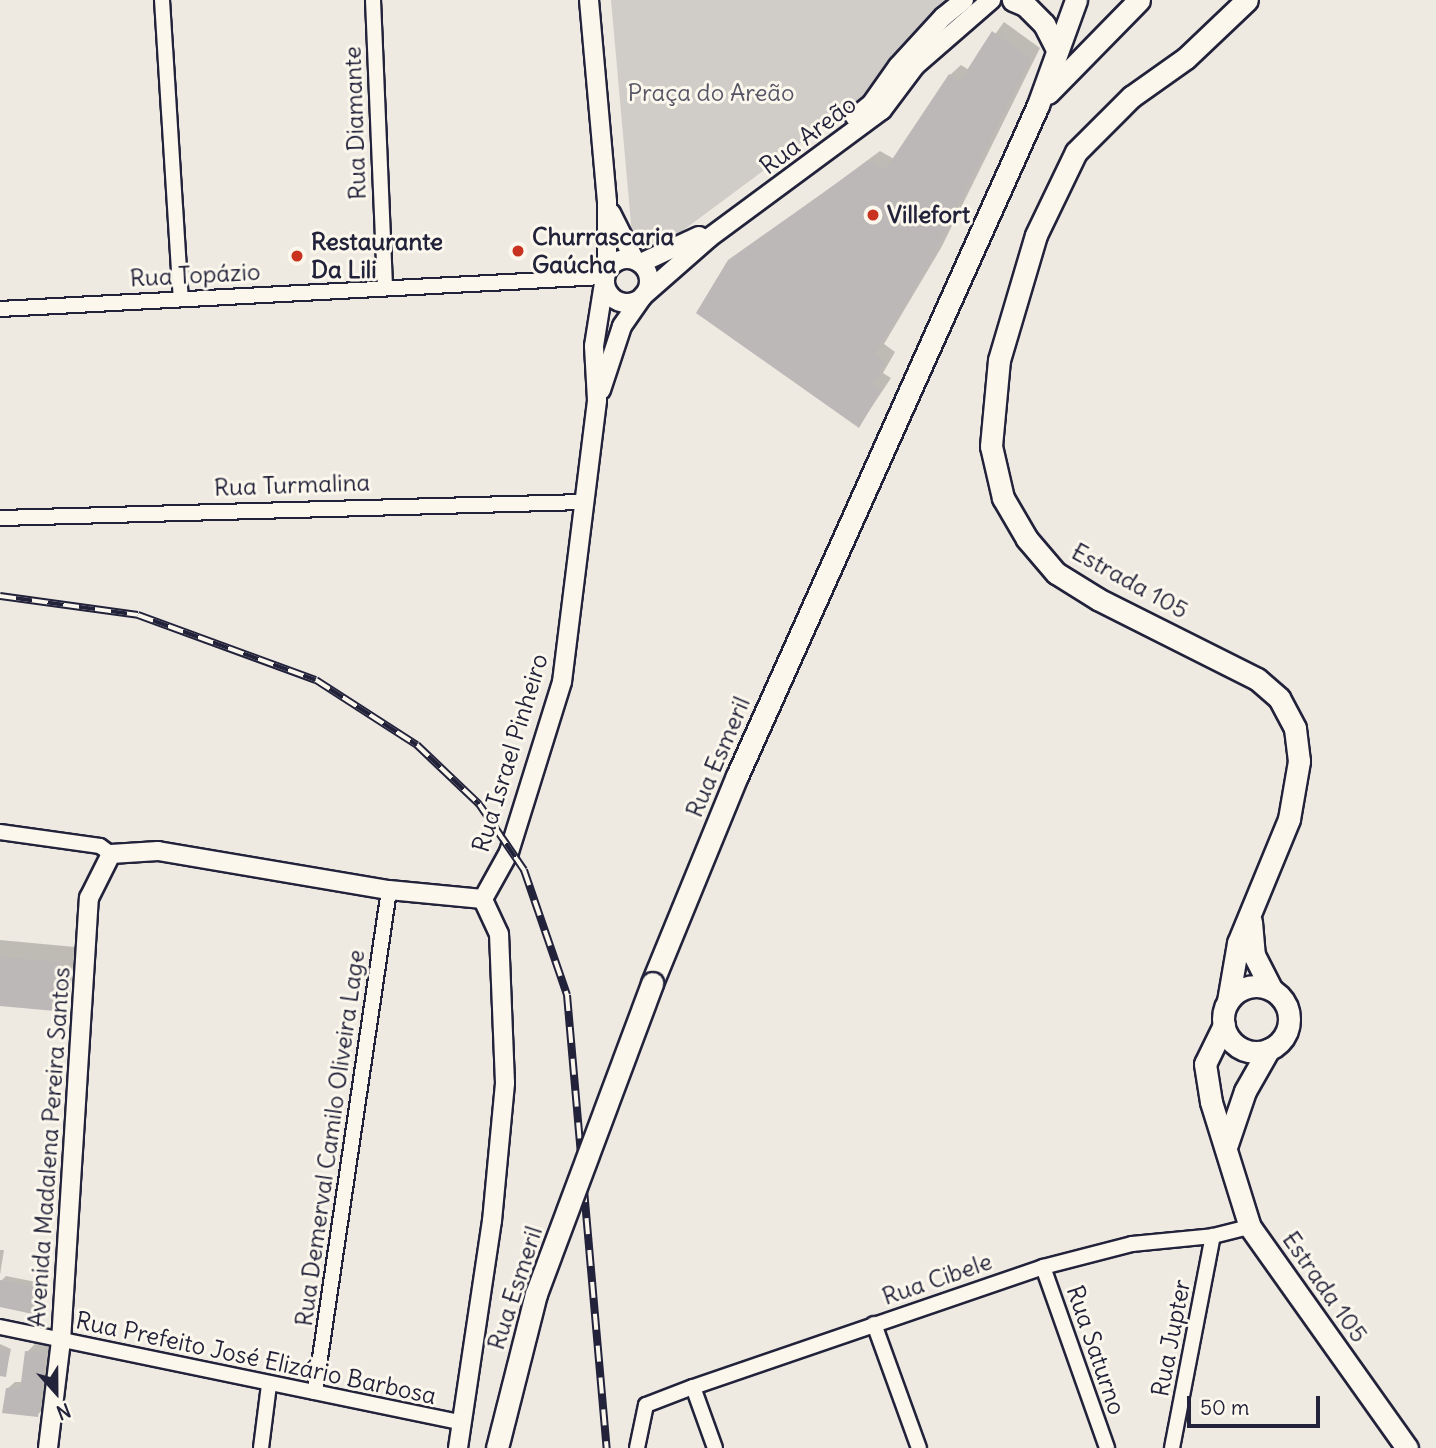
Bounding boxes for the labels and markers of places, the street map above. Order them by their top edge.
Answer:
place label: Villefort [887,201,970,229]
marker: Villefort [865,207,881,223]
place label: Churrascaria Gaúcha [532,223,674,279]
place label: Restaurante Da Lili [311,228,443,284]
marker: Churrascaria Gaúcha [510,243,526,259]
marker: Restaurante Da Lili [289,248,305,264]

